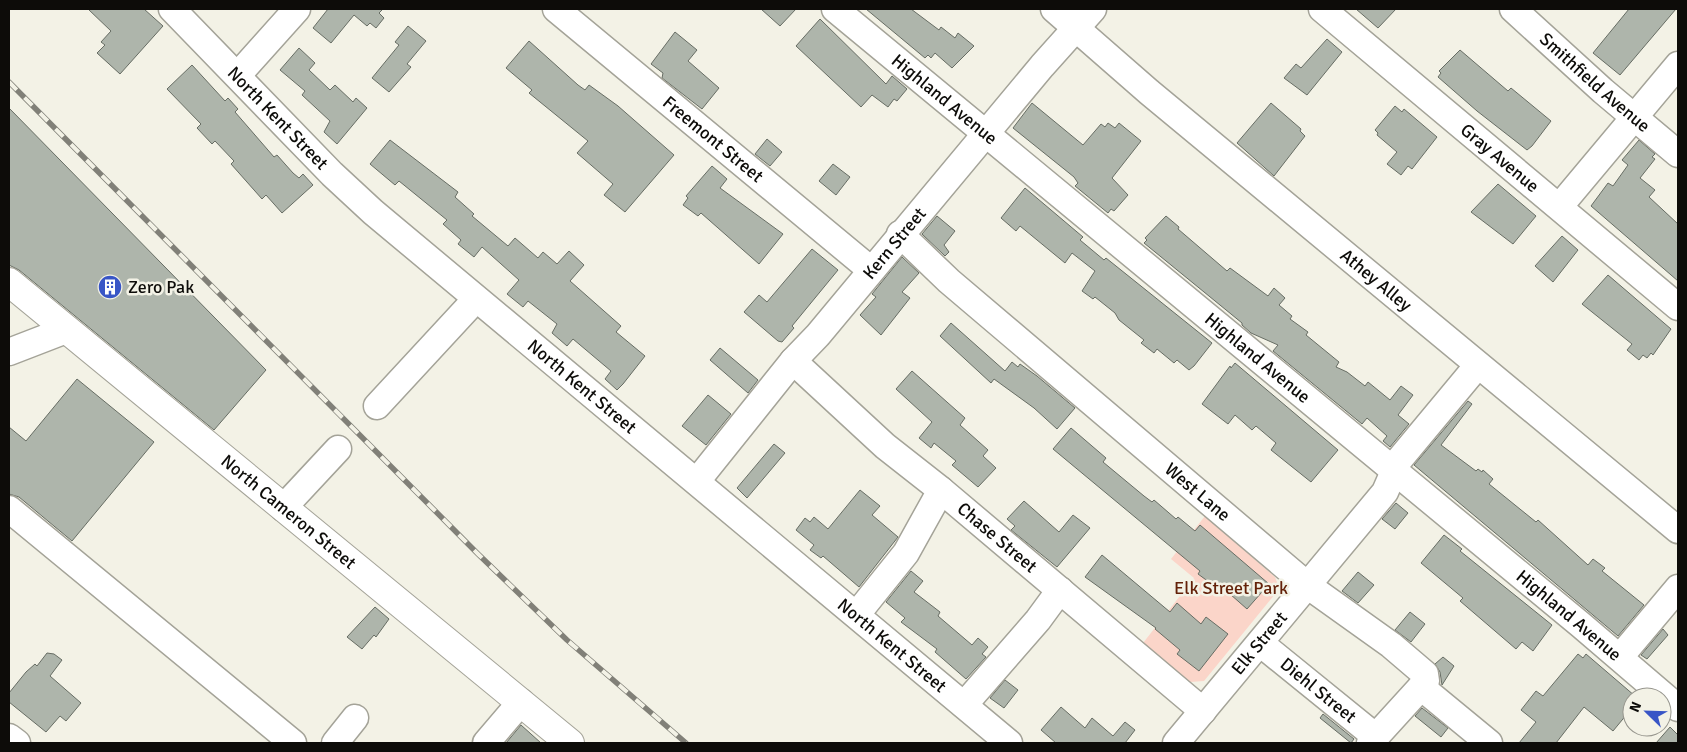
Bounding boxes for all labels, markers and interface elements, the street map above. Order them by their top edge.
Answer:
street label: Smithfield Avenue [1535,28,1655,137]
street label: Highland Avenue [887,49,1002,149]
street label: North Kent Street [223,62,333,174]
street label: Freemont Street [658,91,768,187]
street label: Gray Avenue [1456,119,1544,197]
street label: Kern Street [858,203,931,284]
street label: Athey Alley [1336,244,1417,316]
building icon: Zero Pak [97,274,123,300]
place label: Zero Pak [128,276,194,298]
street label: Highland Avenue [1200,308,1315,408]
street label: North Kent Street [523,335,641,438]
street label: North Cameron Street [217,450,361,574]
street label: West Lane [1160,458,1235,526]
street label: Chase Street [953,498,1042,577]
street label: Highland Avenue [1512,565,1626,666]
park label: Elk Street Park [1174,577,1288,599]
street label: North Kent Street [833,594,951,697]
street label: Elk Street [1227,607,1292,679]
street label: Diehl Street [1276,653,1361,728]
north arrow [1622,687,1672,737]
text: N [1626,699,1645,715]

